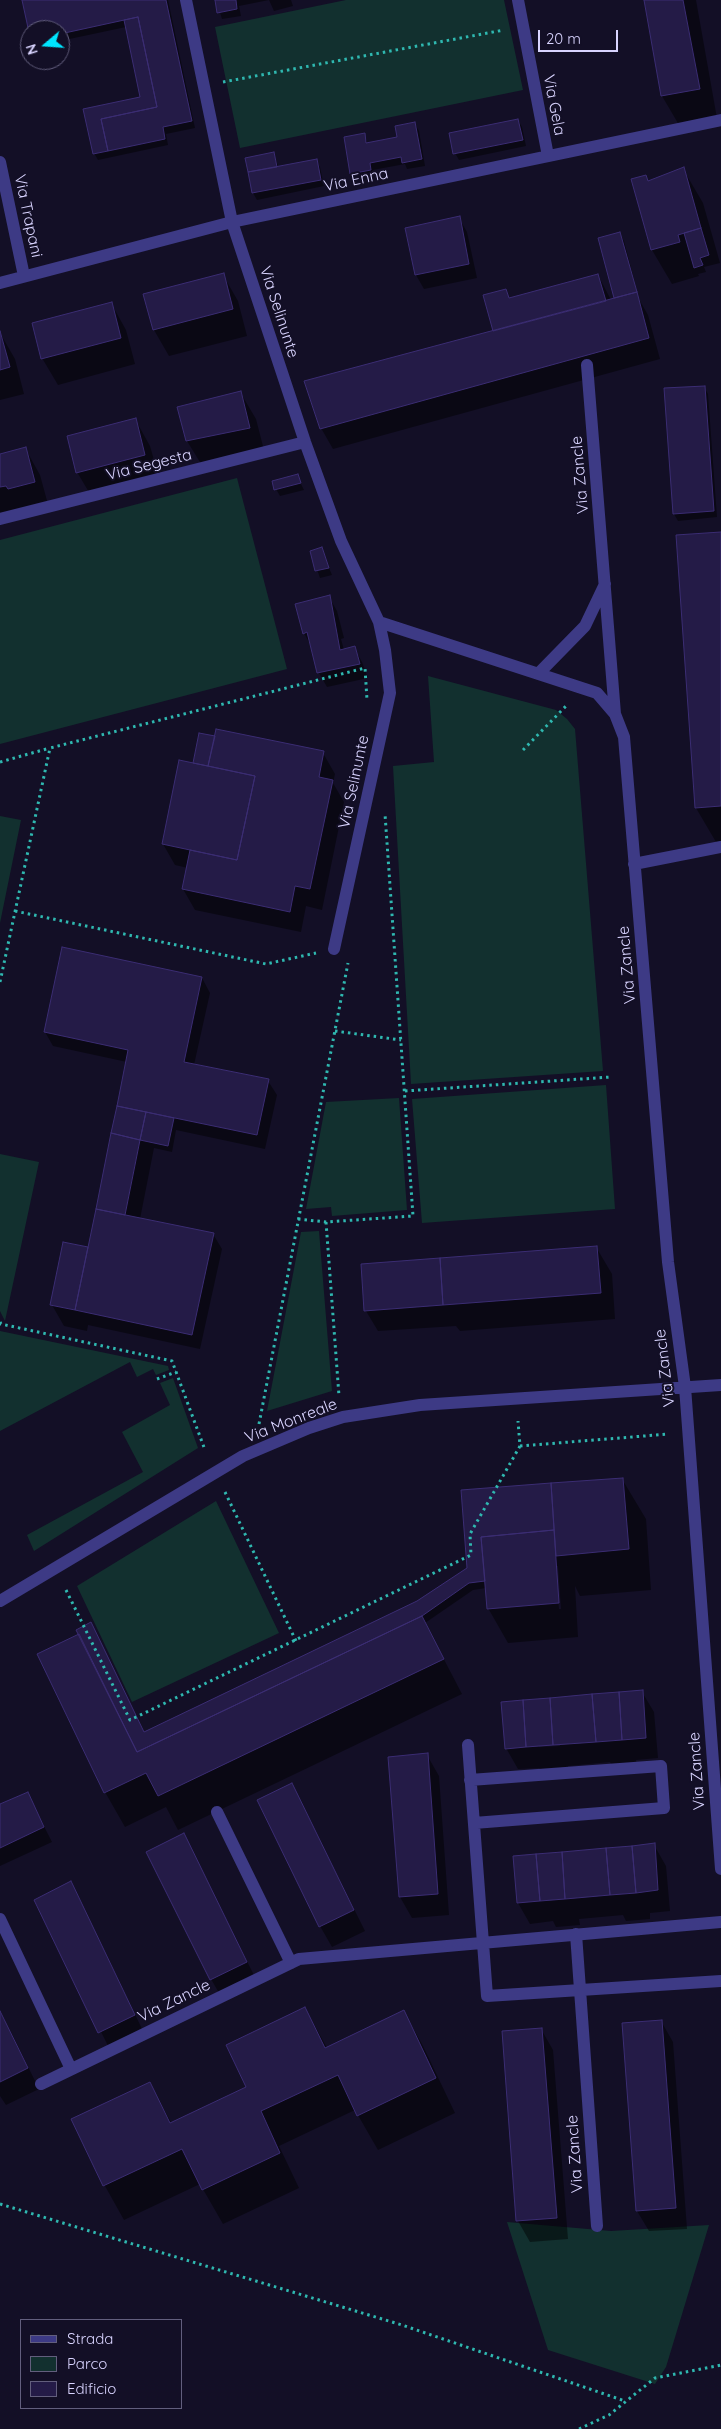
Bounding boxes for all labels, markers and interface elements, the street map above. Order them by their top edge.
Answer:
north arrow [20,20,70,70]
scale bar [541,20,621,52]
text: 20 m [546,29,581,48]
text: N [22,42,42,57]
street label: Via Gela [539,73,569,137]
street label: Via Enna [322,164,390,196]
street label: Via Trapani [10,173,46,259]
street label: Via Selinunte [255,264,303,360]
street label: Via Zancle [567,435,593,515]
street label: Via Segesta [104,445,194,485]
street label: Via Selinunte [335,733,373,831]
street label: Via Zancle [614,925,640,1005]
street label: Via Zancle [651,1328,679,1408]
street label: Via Monreale [242,1395,340,1447]
street label: Via Zancle [685,1731,709,1811]
street label: Via Zancle [135,1975,213,2027]
street label: Via Zancle [563,2114,587,2194]
legend [20,2319,182,2409]
text: Strada [67,2329,113,2348]
text: Parco [67,2354,107,2373]
text: Edificio [67,2379,116,2398]

